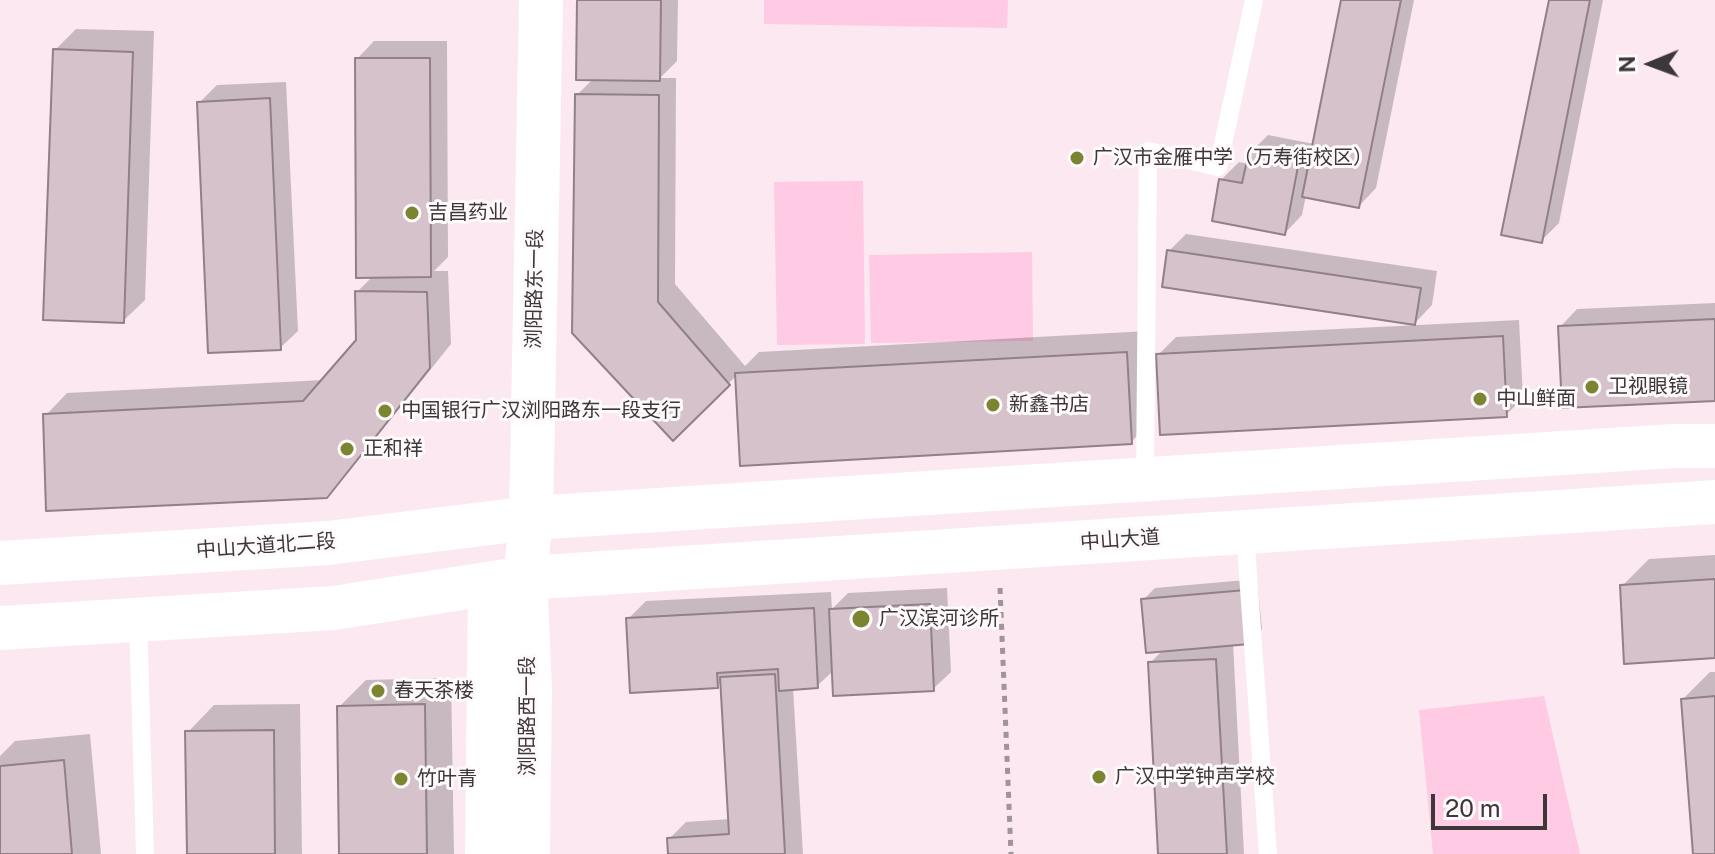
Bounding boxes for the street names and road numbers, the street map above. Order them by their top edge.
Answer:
street label: 浏阳路东一段 [522,229,548,349]
street label: 中山大道 [1079,525,1161,555]
street label: 中山大道北二段 [195,529,337,563]
street label: 浏阳路西一段 [516,656,540,776]

